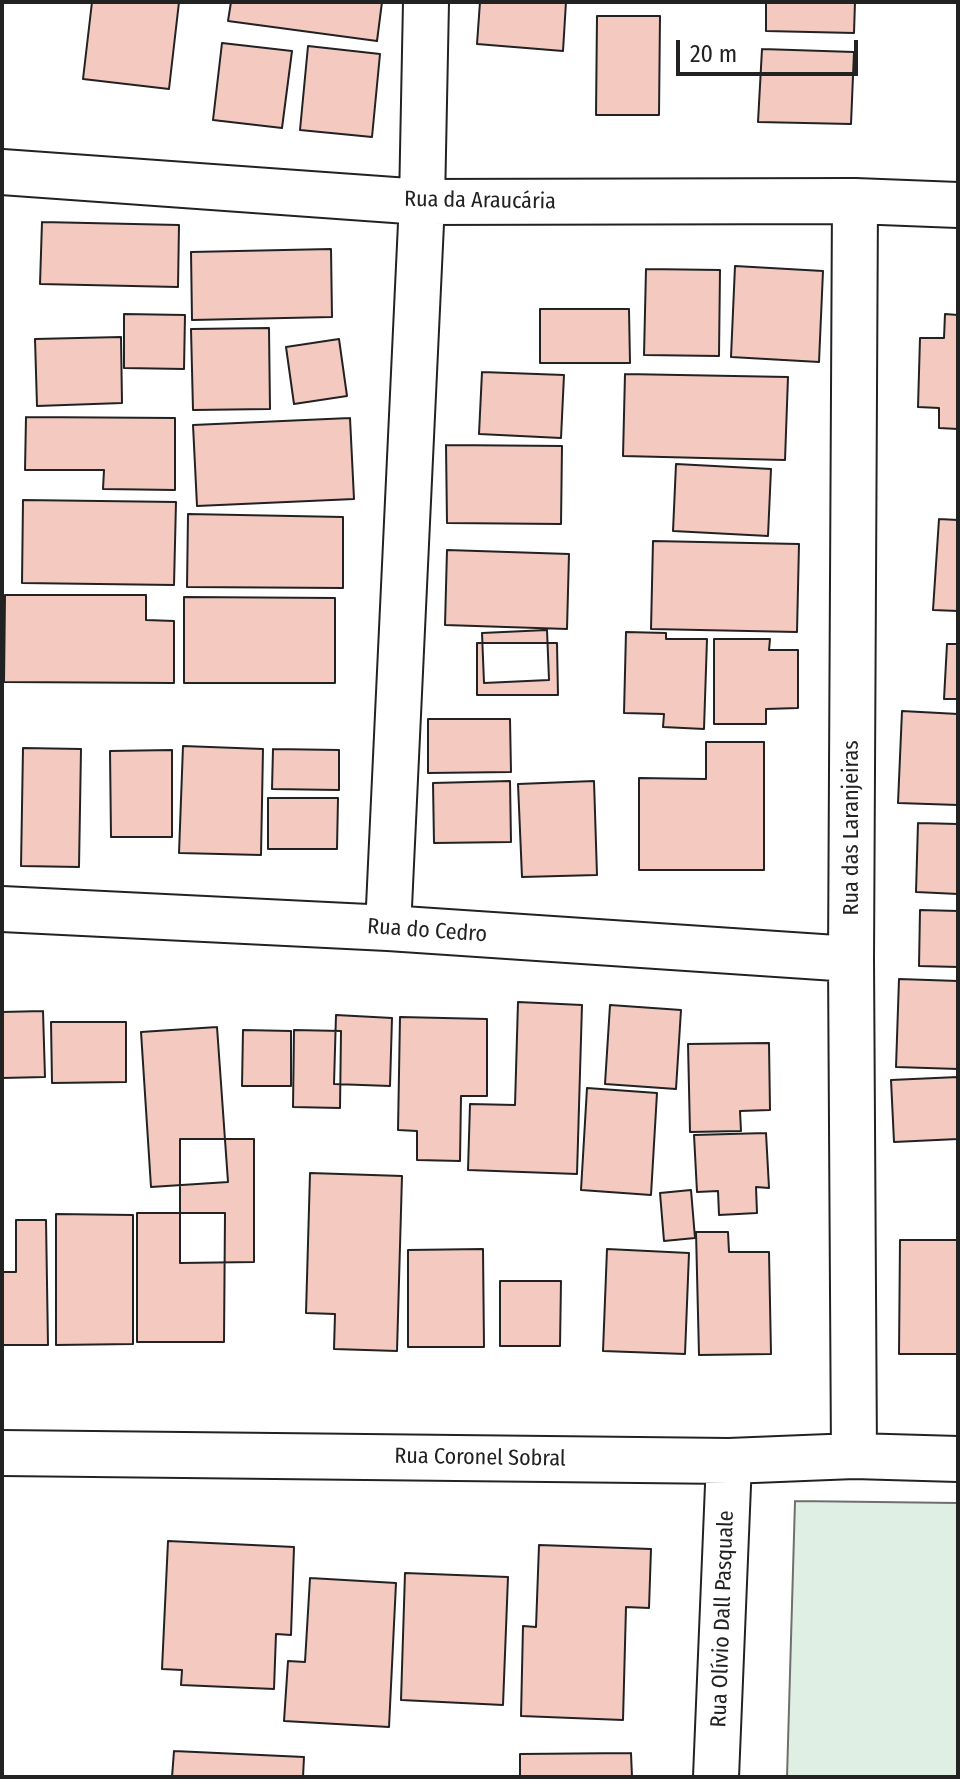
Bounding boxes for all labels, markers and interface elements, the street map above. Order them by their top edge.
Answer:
scale bar [680,24,862,74]
text: 20 m [690,40,737,68]
street label: Rua da Araucária [404,186,556,216]
street label: Rua das Laranjeiras [839,740,865,916]
street label: Rua do Cedro [366,914,488,948]
street label: Rua Coronel Sobral [394,1443,566,1473]
street label: Rua Olívio Dall Pasquale [706,1510,740,1728]

